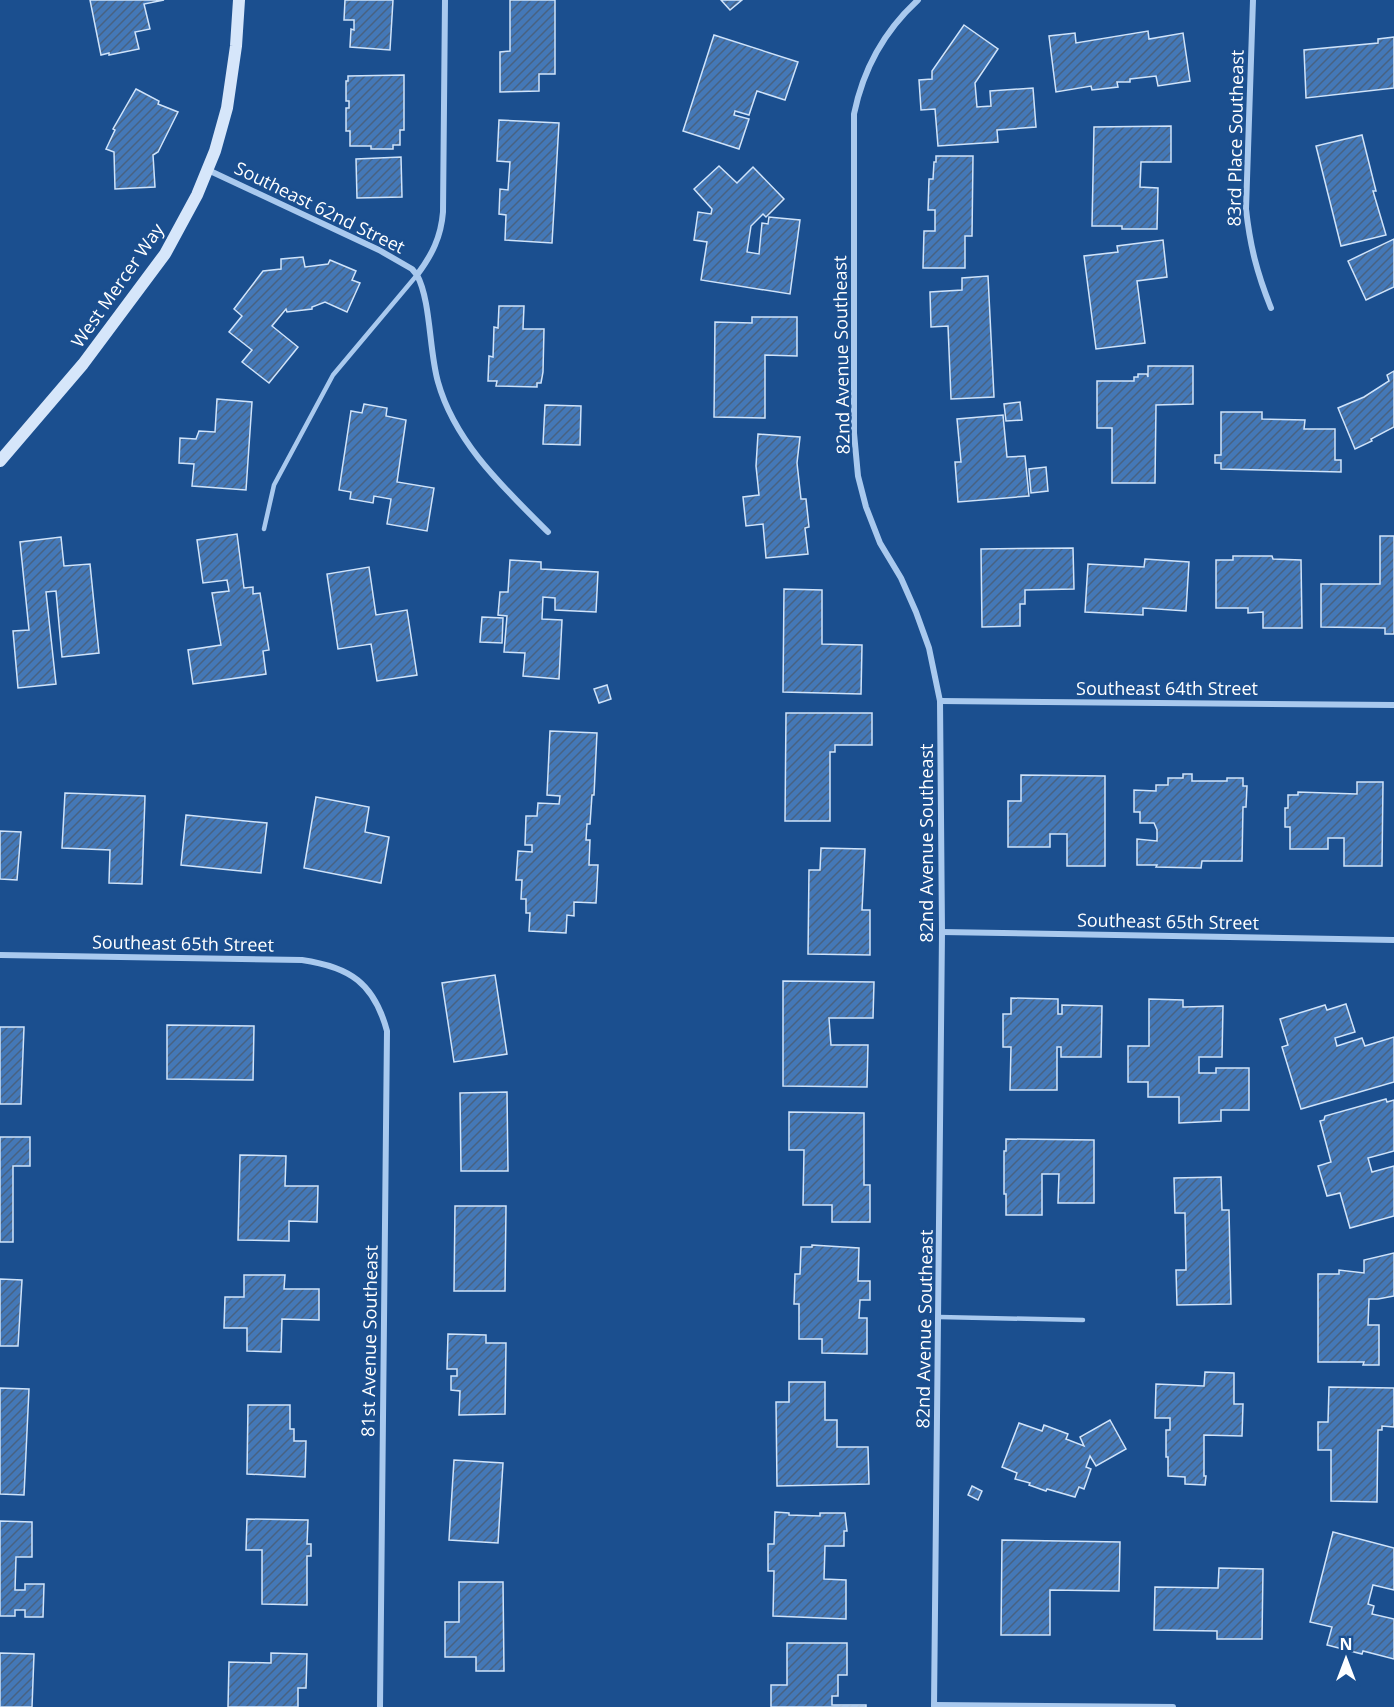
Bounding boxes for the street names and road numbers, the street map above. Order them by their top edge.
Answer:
street label: 83rd Place Southeast [1221,49,1249,227]
street label: Southeast 62nd Street [231,155,409,259]
street label: West Mercer Way [65,217,169,352]
street label: 82nd Avenue Southeast [827,255,855,455]
street label: Southeast 64th Street [1076,676,1258,700]
street label: 82nd Avenue Southeast [914,744,938,942]
street label: Southeast 65th Street [1077,907,1259,935]
street label: Southeast 65th Street [92,929,274,957]
street label: 82nd Avenue Southeast [910,1229,938,1429]
street label: 81st Avenue Southeast [355,1245,383,1437]

